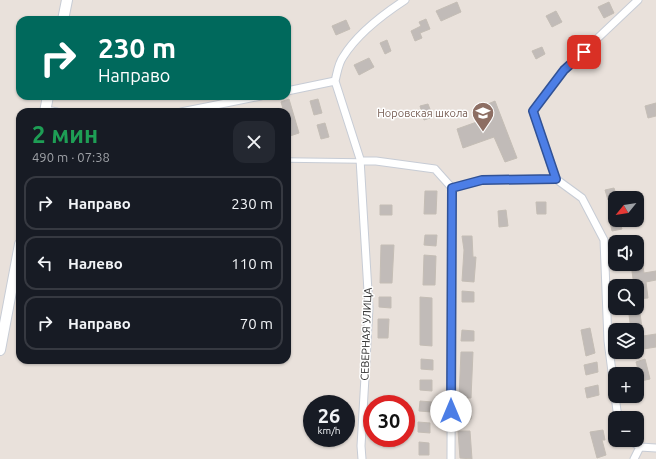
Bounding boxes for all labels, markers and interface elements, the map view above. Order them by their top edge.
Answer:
icon: right [32,32,84,84]
text: 230 m [98,32,176,63]
pin [567,35,601,69]
icon: arrive [573,41,595,63]
text: Направо [98,65,170,85]
school or university icon: Норовская школа [470,100,496,133]
place label: Норовская школа [377,107,468,119]
text: 2 мин [32,121,98,148]
button: close [233,121,275,163]
text: 490 m · 07:38 [32,150,110,164]
north arrow [608,191,644,227]
map controls [608,191,644,447]
icon: right [34,192,56,214]
text: Направо [68,195,131,212]
text: 230 m [231,195,273,212]
button: sound [608,235,644,271]
icon: left [34,252,56,274]
text: Налево [68,255,123,272]
text: 110 m [231,255,273,272]
button: search [608,279,644,315]
street label: СЕВЕРНАЯ УЛИЦА [358,286,374,381]
icon: right [34,312,56,334]
text: Направо [68,315,131,332]
text: 70 m [240,315,273,332]
button: layers [608,323,644,359]
button: + [608,367,644,403]
position arrow [430,390,472,432]
speed limit sign: 30 [363,395,415,447]
text: 26 [318,404,340,427]
button: − [608,411,644,447]
text: km/h [317,425,341,436]

